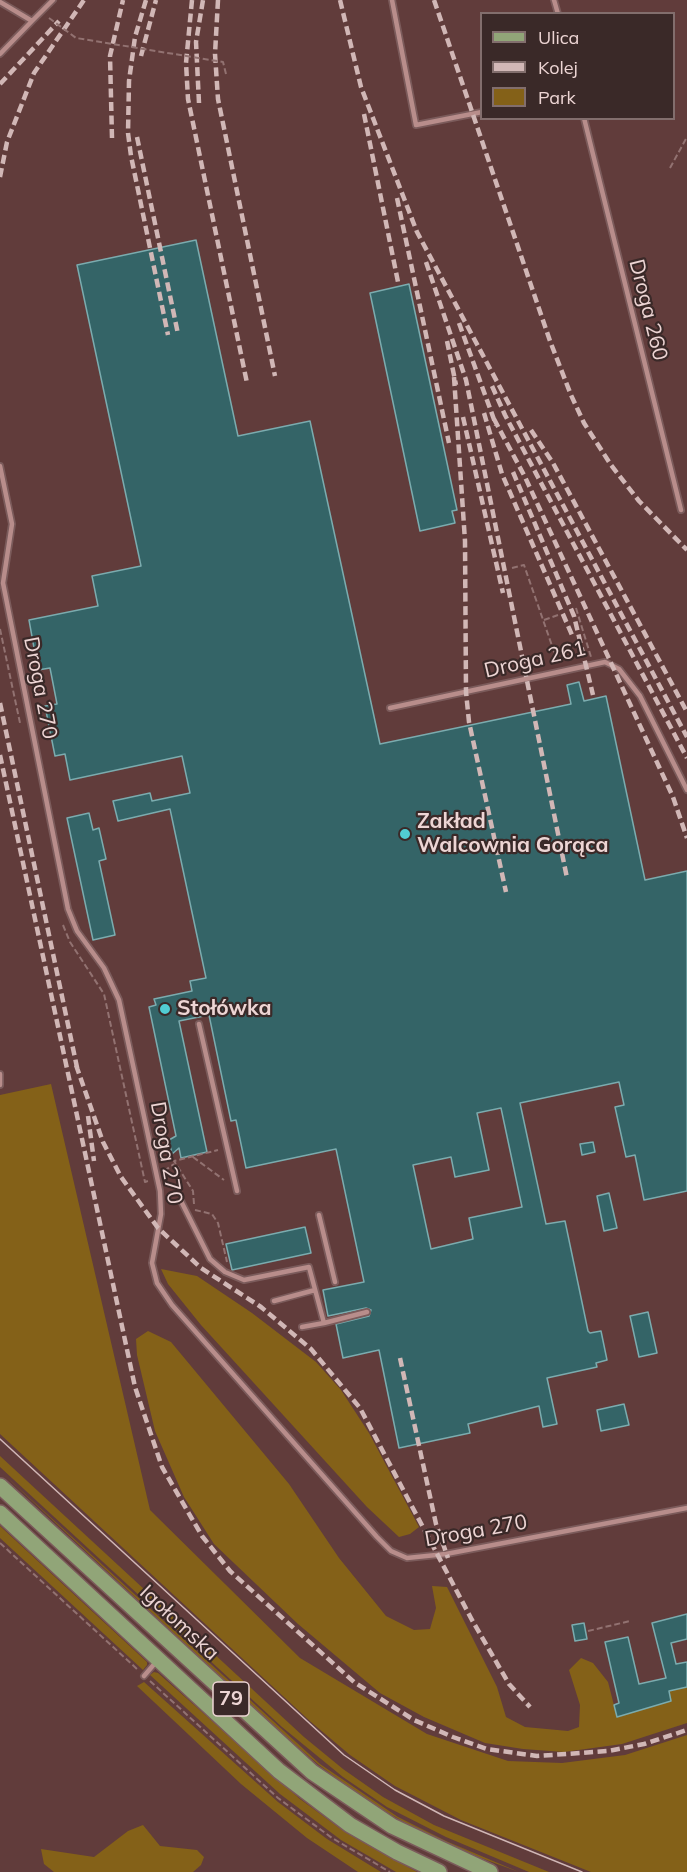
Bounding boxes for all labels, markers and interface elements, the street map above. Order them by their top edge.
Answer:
legend [480,12,675,120]
text: Ulica [538,26,579,49]
text: Kolej [538,56,578,79]
text: Park [538,86,576,109]
street label: Droga 260 [623,257,673,363]
street label: Droga 270 [18,635,62,741]
street label: Droga 261 [482,636,588,684]
place label: Zakład Walcownia Gorąca [417,809,609,859]
marker: Zakład Walcownia Gorąca [398,827,412,841]
place label: Stołówka [177,996,271,1022]
marker: Stołówka [158,1002,172,1016]
street label: Droga 270 [145,1100,187,1206]
street label: Droga 270 [423,1510,529,1552]
street label: Igołomska [134,1580,224,1666]
road number: 79 [213,1682,249,1716]

